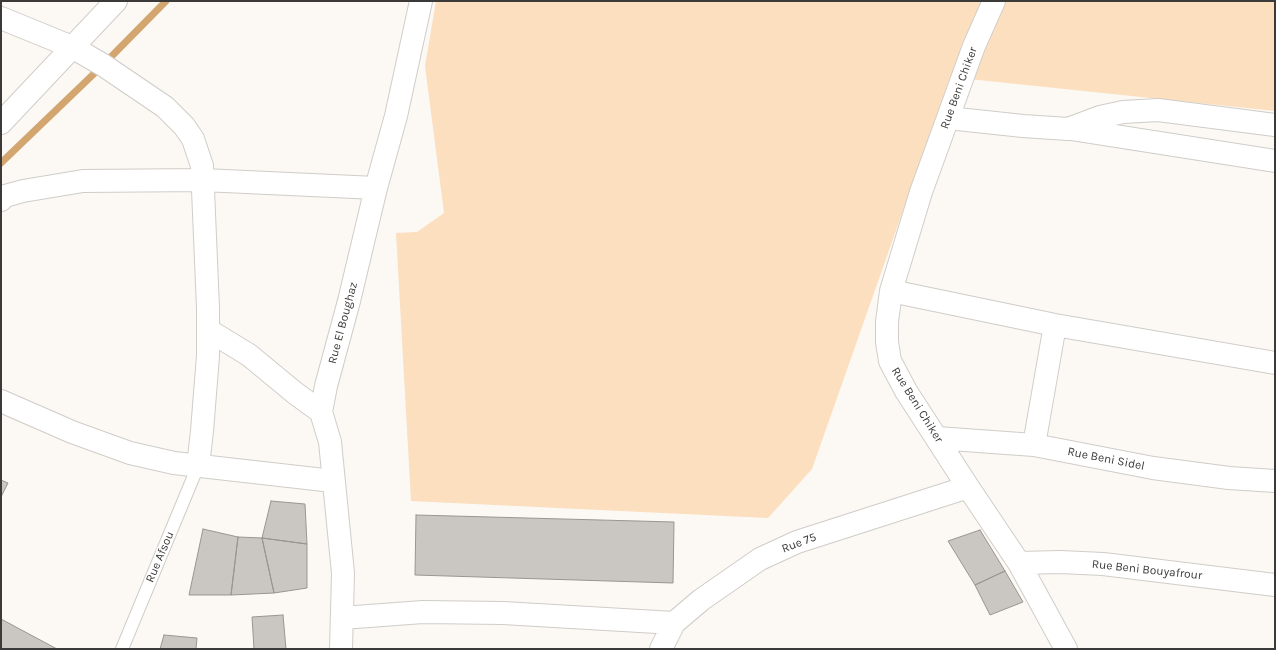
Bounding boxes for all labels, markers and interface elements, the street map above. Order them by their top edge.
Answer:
street label: Rue Beni Chiker [937,45,981,131]
street label: Rue El Boughaz [325,280,361,366]
street label: Rue Beni Chiker [888,365,946,445]
street label: Rue Beni Sidel [1066,444,1146,474]
street label: Rue Afsou [143,529,177,585]
street label: Rue 75 [780,530,818,556]
street label: Rue Beni Bouyafrour [1091,557,1203,583]

